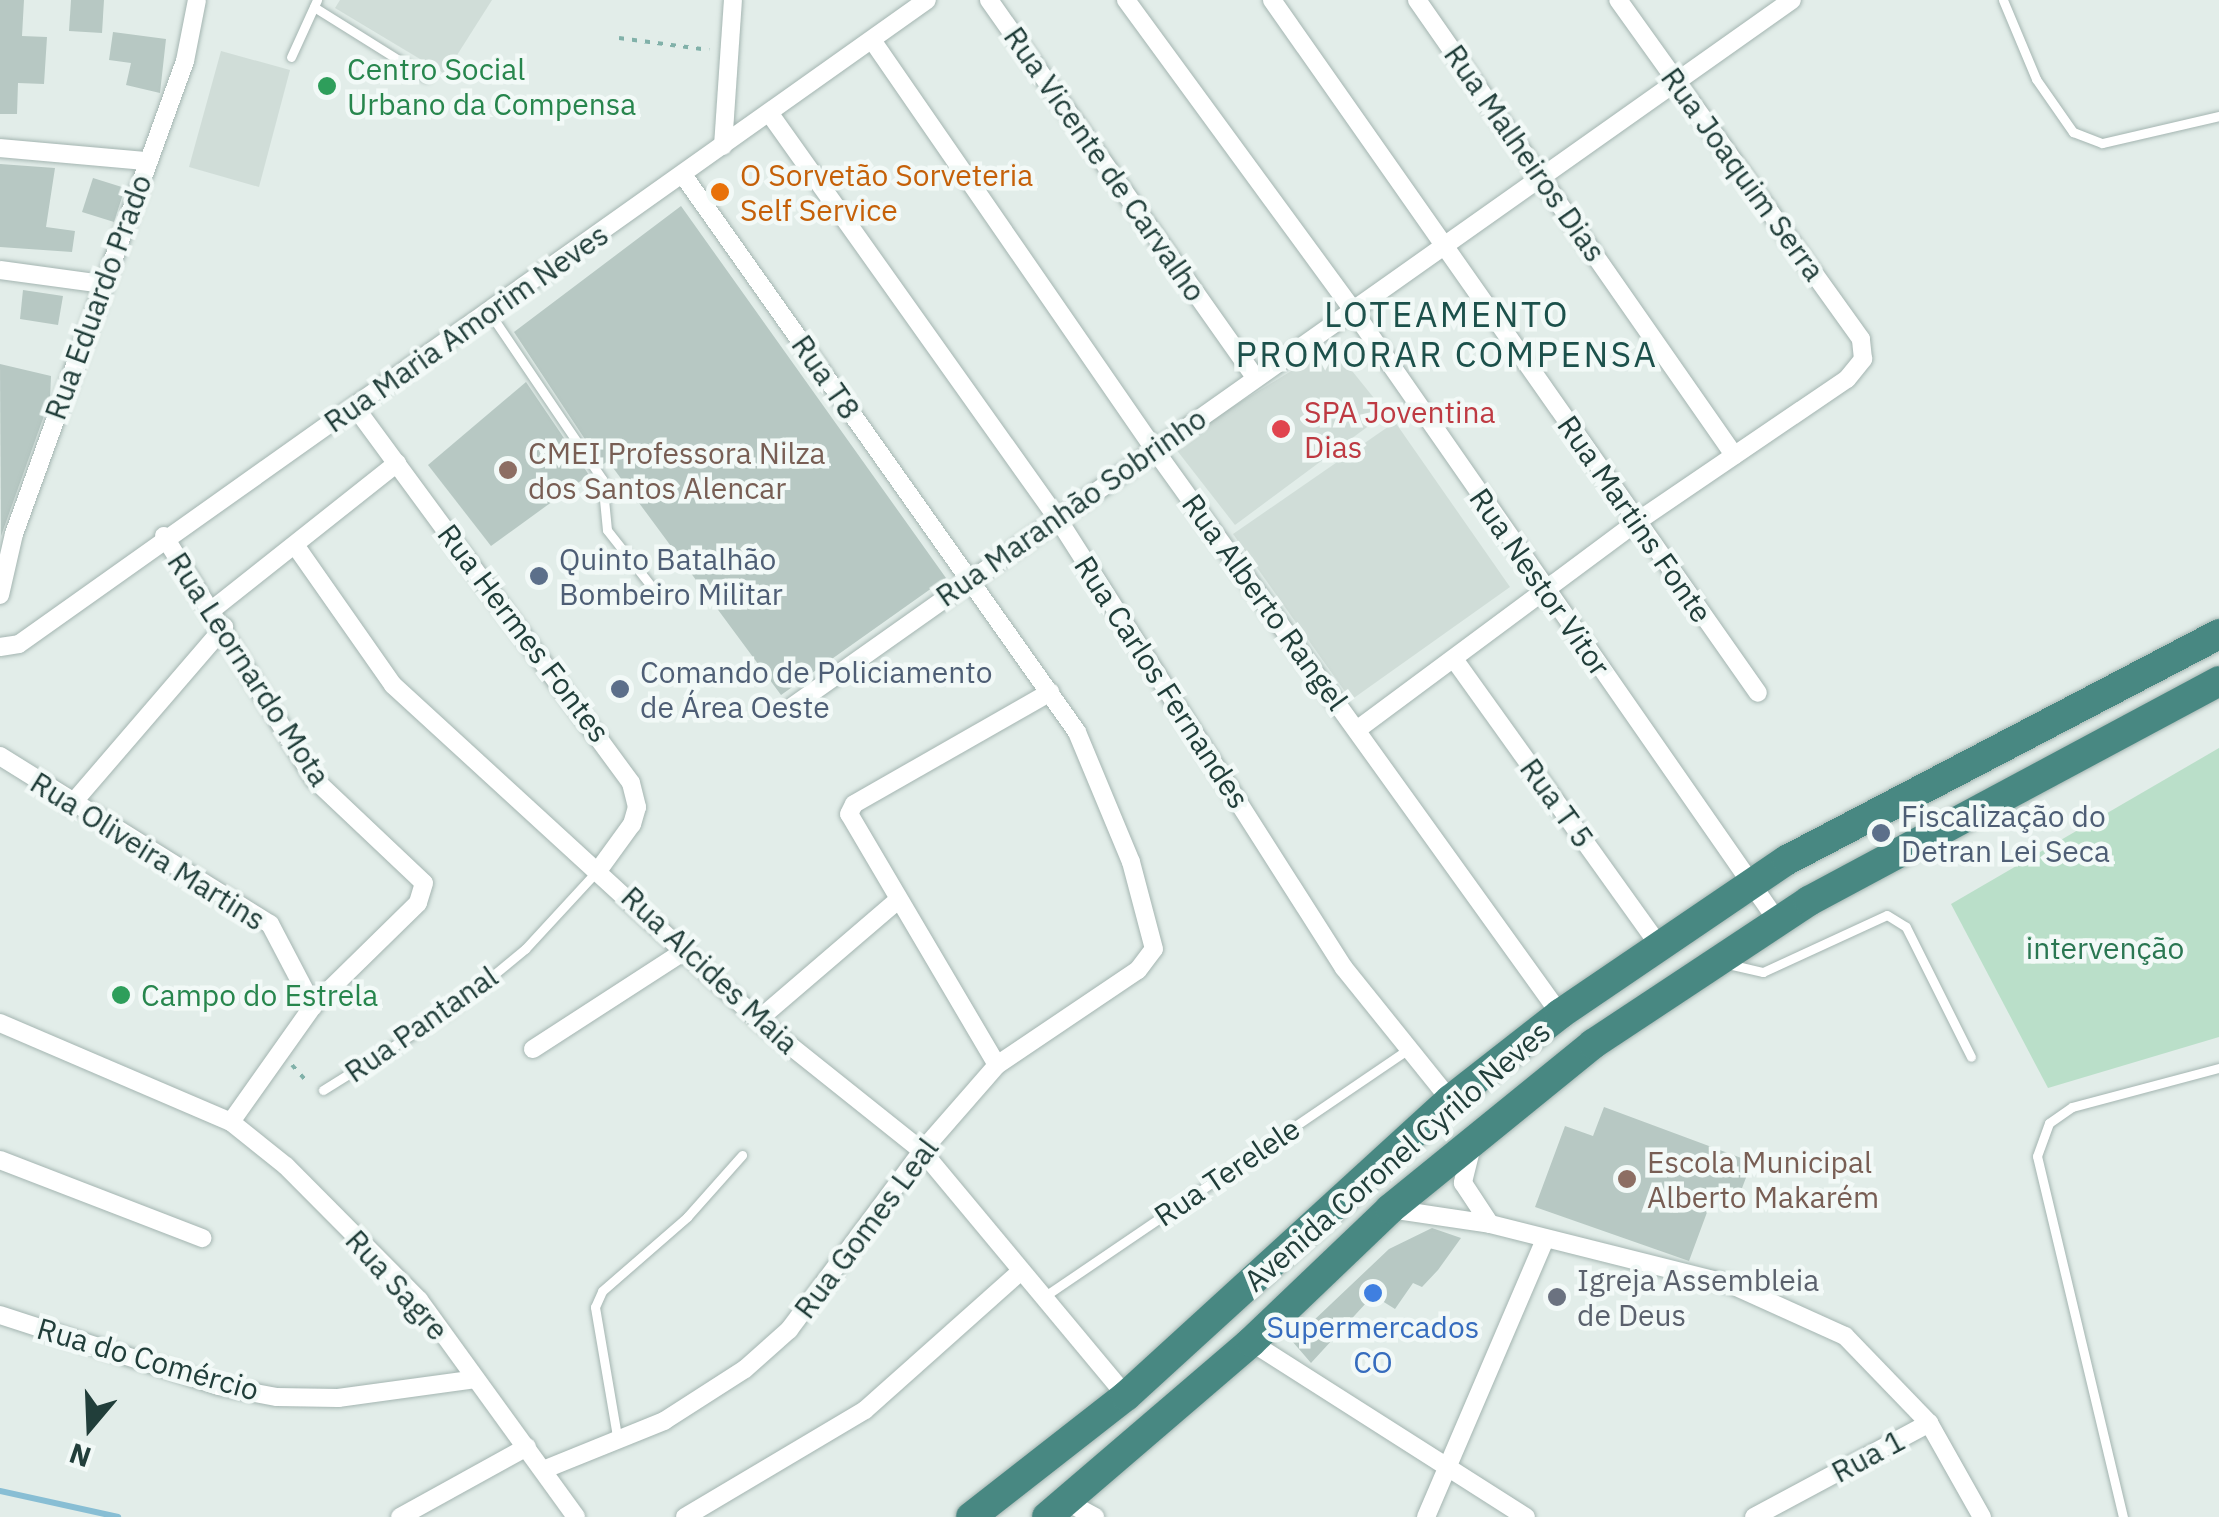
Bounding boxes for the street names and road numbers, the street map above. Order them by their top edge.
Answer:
street label: Rua Vicente de Carvalho [997,20,1213,308]
street label: Rua Malheiros Dias [1437,38,1613,268]
street label: Rua Joaquim Serra [1654,60,1832,288]
street label: Rua Eduardo Prado [37,170,159,424]
street label: Rua Maria Amorim Neves [317,216,615,440]
street label: Rua T8 [784,328,868,426]
street label: Rua Maranhão Sobrinho [929,400,1213,614]
street label: Rua Martins Fonte [1550,409,1720,629]
street label: Rua Nestor Vitor [1462,481,1618,683]
street label: Rua Alberto Rangel [1175,487,1355,717]
street label: Rua Hermes Fontes [430,517,618,749]
street label: Rua Leornardo Mota [160,545,338,793]
street label: Rua Carlos Fernandes [1067,549,1257,815]
street label: Rua T 5 [1513,751,1601,855]
street label: Rua Oliveira Martins [24,764,272,938]
street label: Rua Alcides Maia [614,879,806,1061]
street label: Rua Pantanal [338,958,504,1090]
street label: Avenida Coronel Cyrilo Neves [1237,1013,1557,1299]
street label: Rua Terelele [1147,1110,1307,1234]
street label: Rua Gomes Leal [786,1131,946,1325]
street label: Rua Sagre [338,1222,456,1348]
street label: Rua do Comércio [33,1310,263,1408]
street label: Rua 1 [1825,1422,1911,1490]

